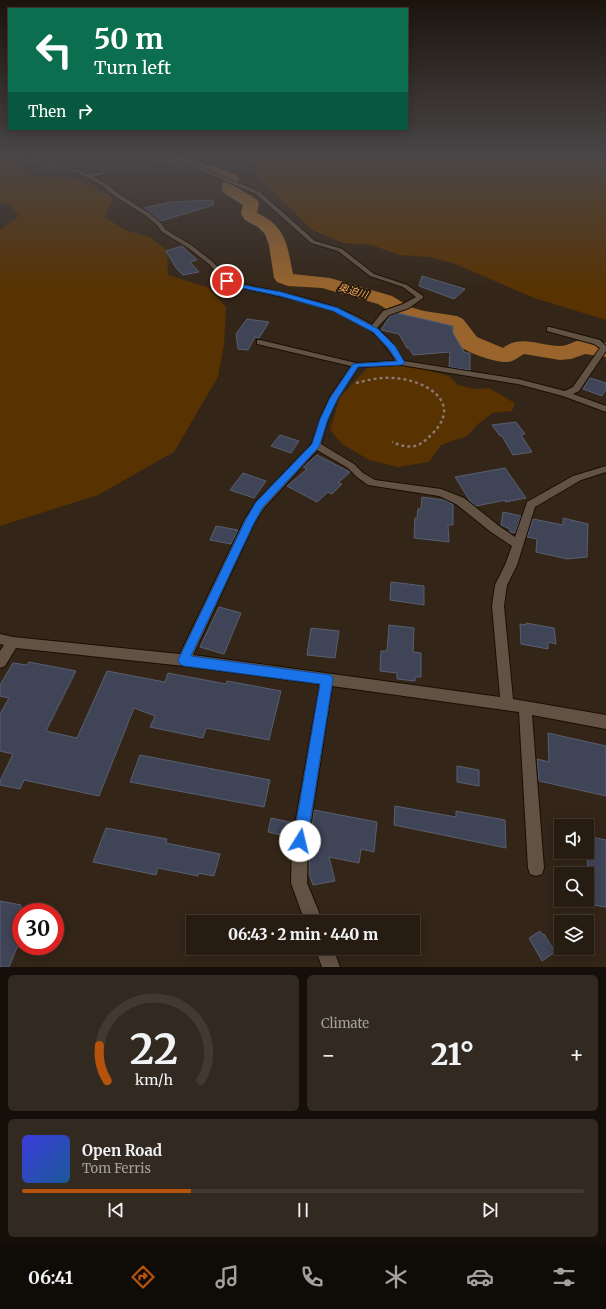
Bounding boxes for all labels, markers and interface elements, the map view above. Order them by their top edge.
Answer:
text: 50 m [94,21,163,57]
icon: left [28,24,80,76]
text: Turn left [94,56,171,79]
icon: right [74,100,96,122]
text: Then [28,102,66,121]
pin [210,264,244,298]
icon: arrive [216,270,238,292]
water label: 奥迫川 [337,281,370,302]
map controls [554,819,594,955]
button: sound [554,819,594,859]
position arrow [279,820,321,862]
button: search [554,867,594,907]
speed limit sign: 30 [12,903,64,955]
button: layers [554,915,594,955]
text: 06:43 · 2 min · 440 m [228,925,378,944]
text: Climate [321,1015,369,1032]
text: 22 [129,1023,178,1075]
text: 21° [431,1035,474,1073]
text: − [321,1041,336,1069]
text: + [569,1041,584,1069]
text: km/h [135,1071,173,1089]
text: Open Road [82,1141,162,1160]
text: Tom Ferris [82,1160,151,1177]
icon: previous [105,1199,127,1221]
icon: pause [292,1199,314,1221]
icon: next [479,1199,501,1221]
icon: directions [129,1263,157,1291]
icon: music [213,1263,241,1291]
icon: phone [298,1263,326,1291]
icon: climate [382,1263,410,1291]
icon: car [466,1263,494,1291]
icon: filters [550,1263,578,1291]
text: 06:41 [28,1266,73,1289]

